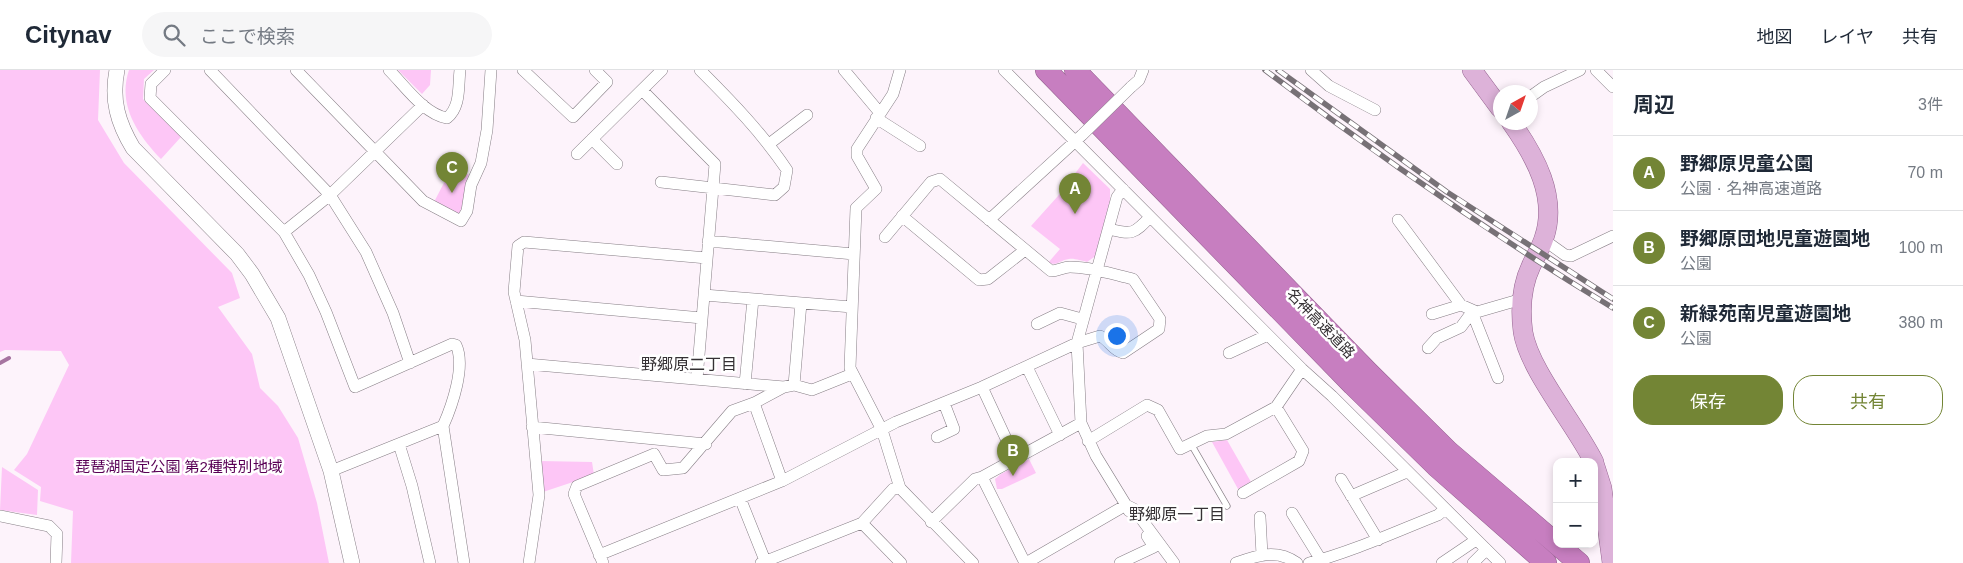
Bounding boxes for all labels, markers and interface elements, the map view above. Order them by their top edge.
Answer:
search box [142,12,492,57]
text: Citynav [25,21,112,48]
icon: search [160,21,188,49]
text: ここで検索 [200,26,295,47]
text: 地図 [1757,27,1793,47]
text: レイヤ [1821,27,1874,47]
text: 共有 [1902,27,1938,47]
north arrow [1493,85,1538,130]
text: 周辺 [1633,93,1675,116]
text: 3件 [1918,96,1943,113]
pin: C [436,152,468,193]
text: 野郷原児童公園 [1680,153,1813,174]
text: A [1643,164,1655,181]
text: 70 m [1907,164,1943,181]
pin: A [1059,173,1091,214]
text: 公園 · 名神高速道路 [1680,180,1822,197]
text: 野郷原団地児童遊園地 [1680,228,1870,249]
text: B [1643,239,1655,256]
text: 100 m [1899,239,1943,256]
text: 公園 [1680,255,1712,272]
street label: 名神高速道路 [1284,285,1358,361]
text: 新緑苑南児童遊園地 [1680,303,1851,324]
text: C [1643,314,1655,331]
text: 380 m [1899,314,1943,331]
your location [1104,323,1130,349]
text: 公園 [1680,330,1712,347]
district label: 野郷原二丁目 [641,356,737,373]
button: 保存 [1633,375,1783,425]
button: 共有 [1793,375,1943,425]
pin: B [997,435,1029,476]
park label: 琵琶湖国定公園 第2種特別地域 [75,458,283,475]
map controls [1553,458,1598,548]
button: + [1553,458,1598,503]
button: − [1553,503,1598,548]
district label: 野郷原一丁目 [1129,506,1225,523]

